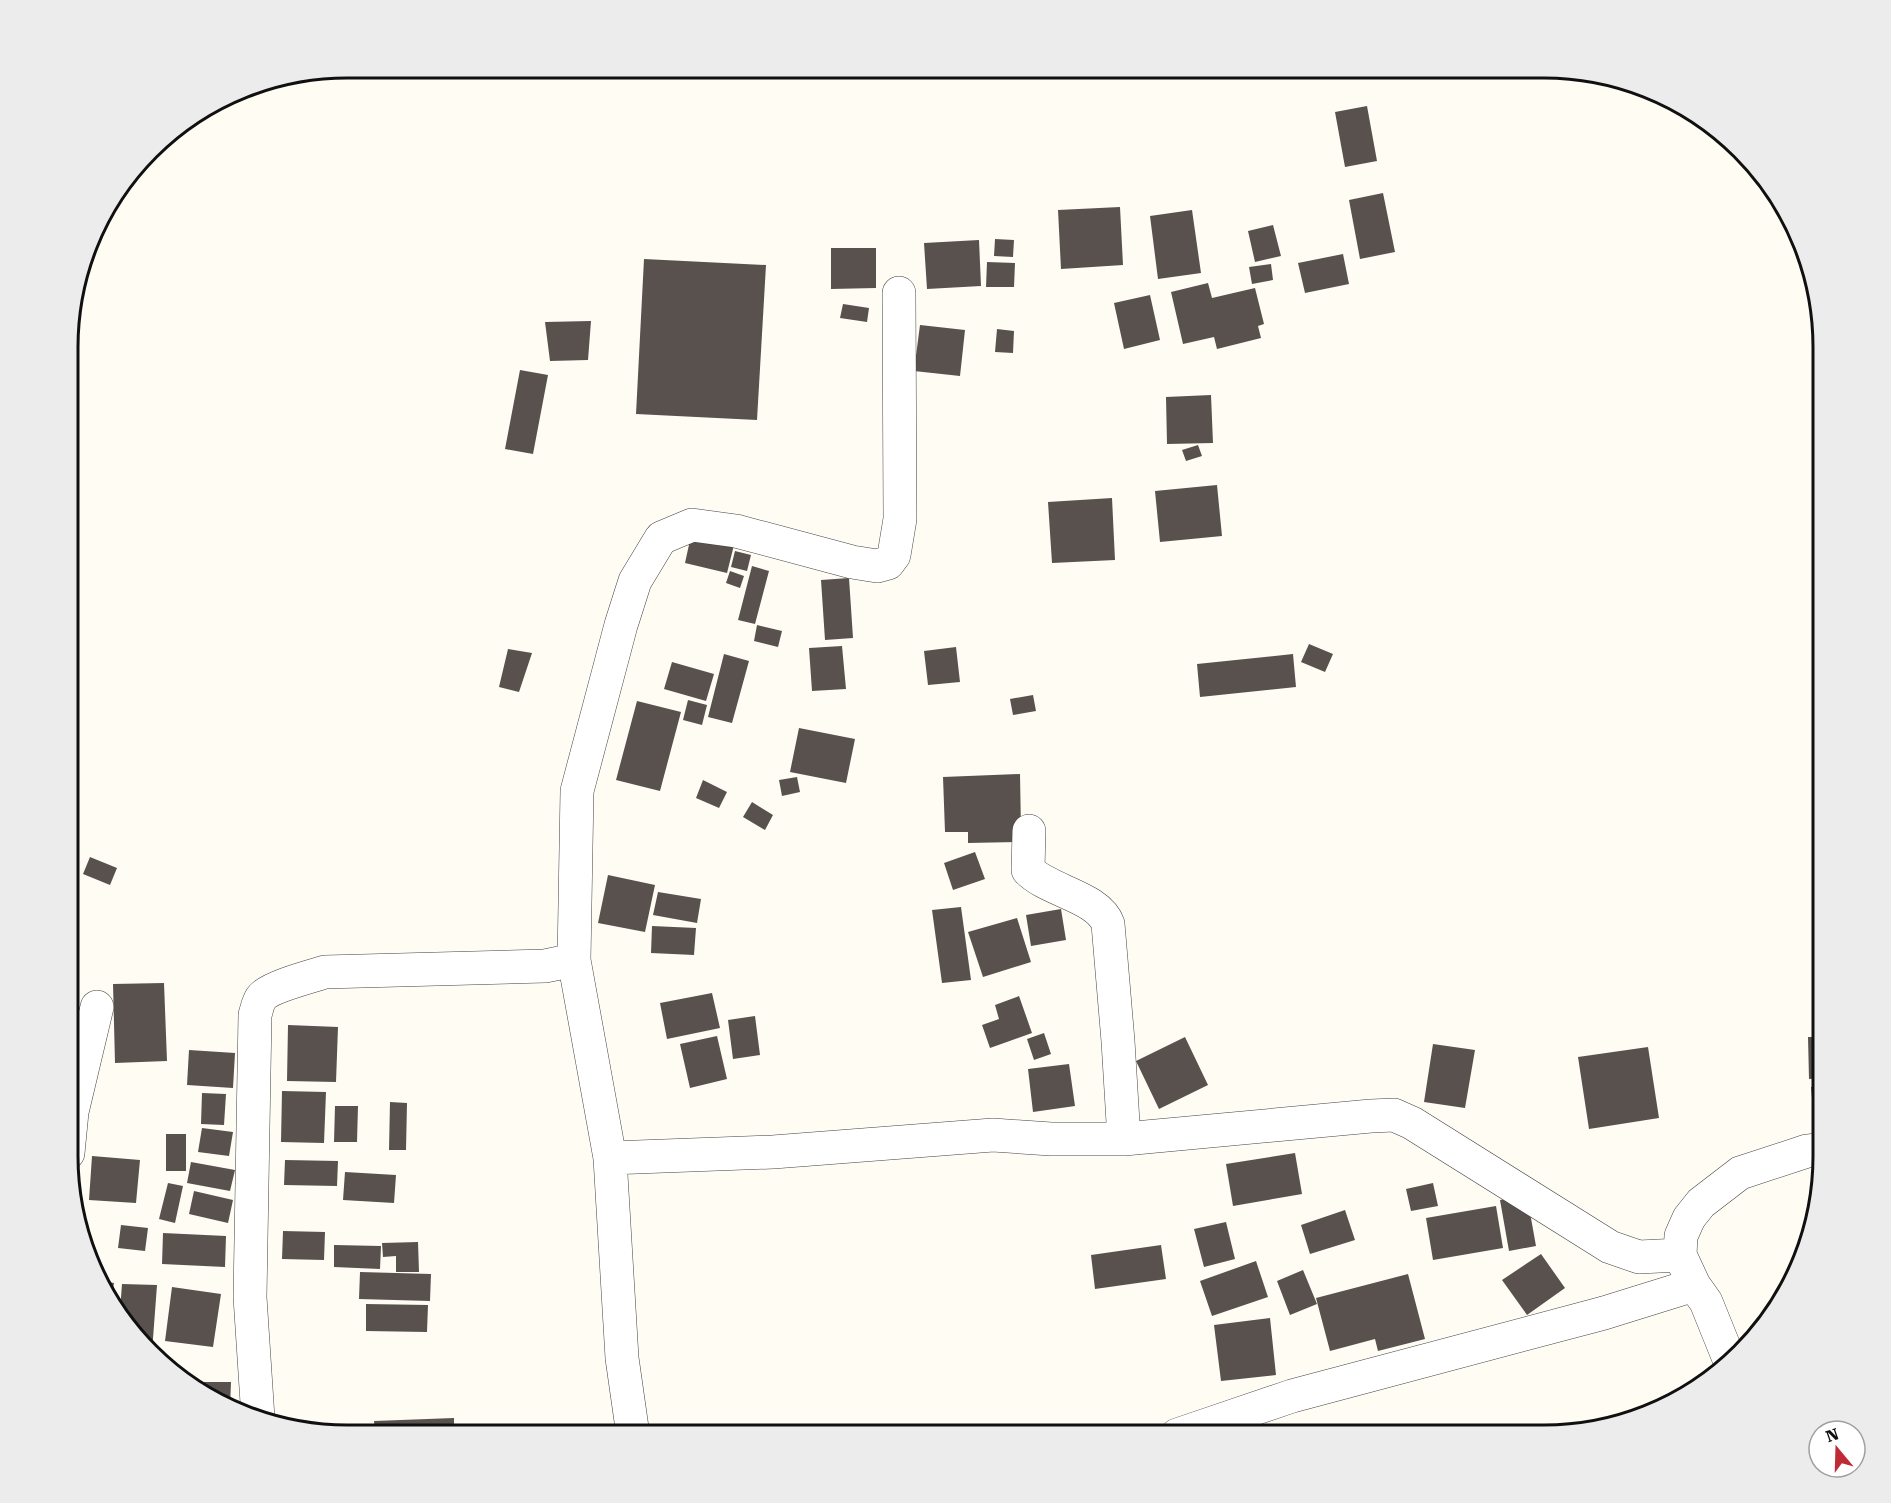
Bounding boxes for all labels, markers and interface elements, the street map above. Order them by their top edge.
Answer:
north arrow [1807,1419,1867,1479]
text: N [1823,1424,1841,1446]

